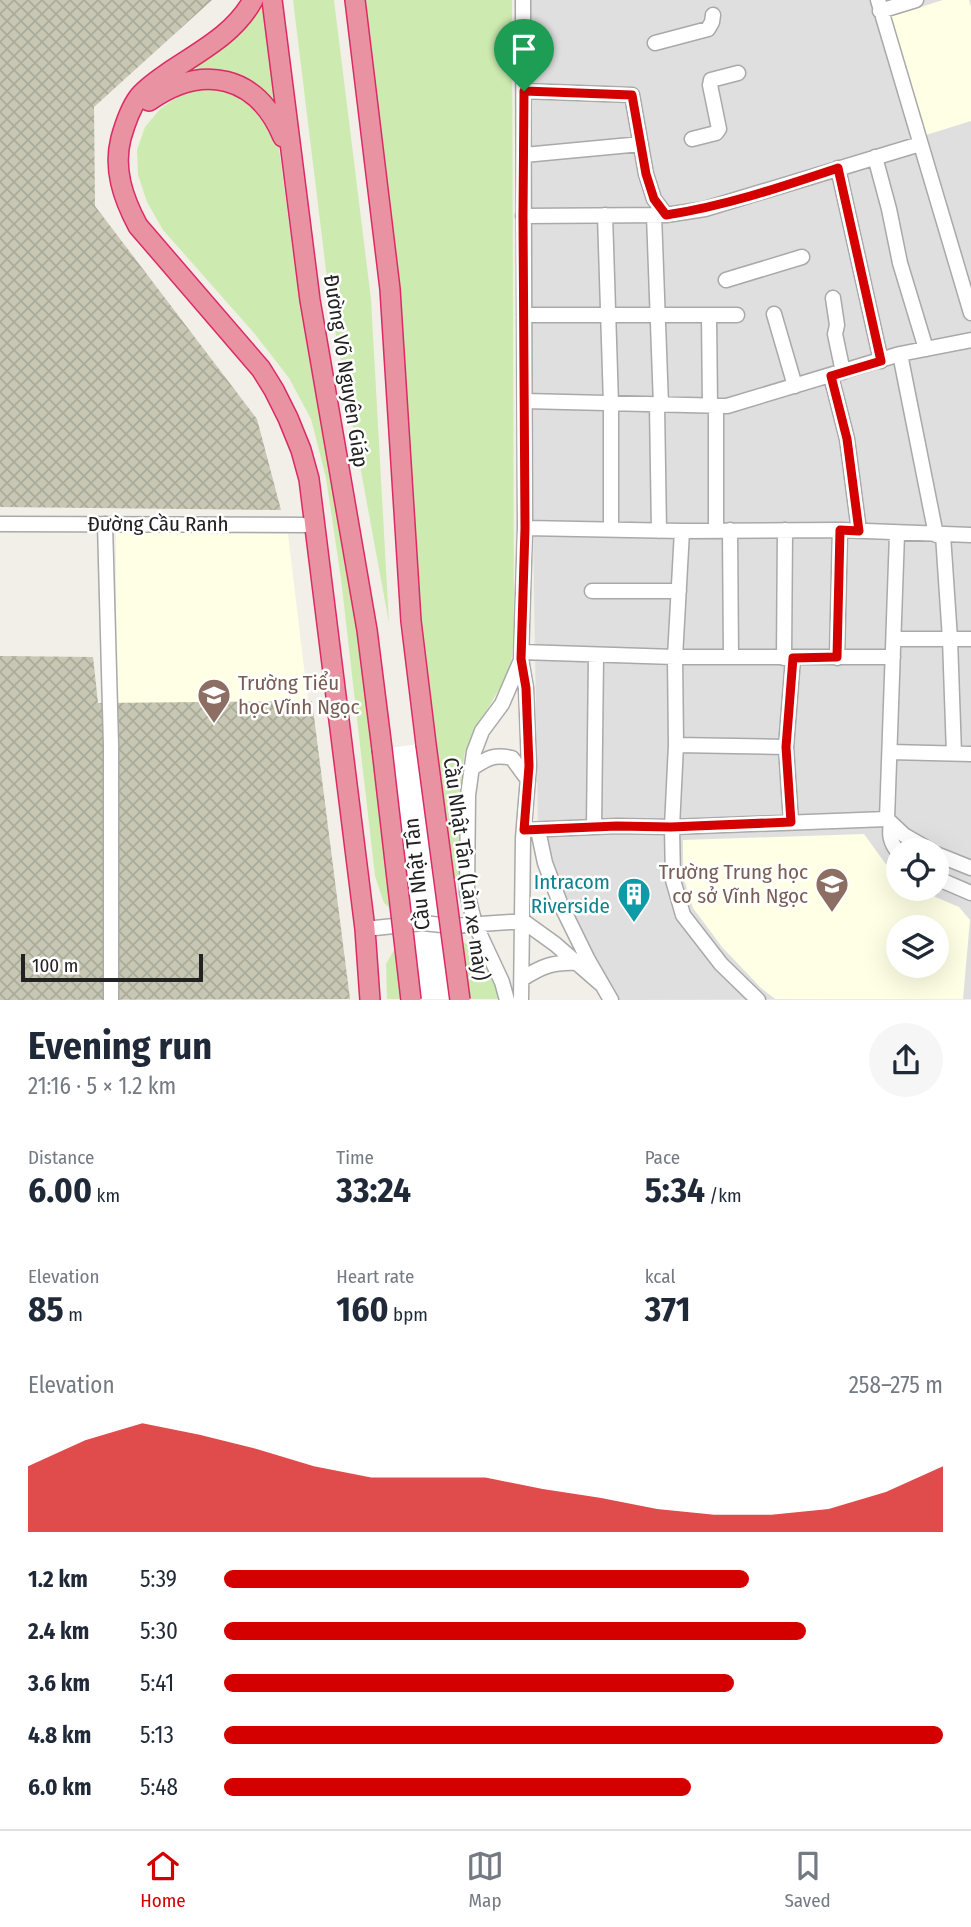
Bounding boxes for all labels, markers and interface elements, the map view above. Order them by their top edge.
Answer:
pin [494,19,554,91]
icon: arrive [505,30,543,68]
street label: Đường Võ Nguyên Giáp [318,273,374,469]
street label: Đường Cầu Ranh [87,511,229,537]
place label: Trường Tiểu học Vĩnh Ngọc [238,670,360,720]
school or university icon: Trường Tiểu học Vĩnh Ngọc [195,676,233,725]
street label: Cầu Nhật Tân (Làn xe máy) [437,756,495,982]
street label: Cầu Nhật Tân [398,817,436,931]
map controls [886,838,949,978]
button: locate [886,838,949,901]
place label: Trường Trung học cơ sở Vĩnh Ngọc [659,859,808,909]
school or university icon: Trường Trung học cơ sở Vĩnh Ngọc [813,865,851,914]
place label: Intracom Riverside [531,869,610,919]
building icon: Intracom Riverside [615,875,653,924]
button: layers [886,915,949,978]
scale bar [21,950,203,982]
text: 100 m [32,954,78,977]
text: Evening run [28,1023,212,1069]
button: share [869,1023,943,1097]
text: 21:16 · 5 × 1.2 km [28,1072,176,1100]
text: Distance [28,1146,95,1169]
text: Time [336,1146,374,1169]
text: Pace [645,1146,680,1169]
text: 6.00 [28,1169,92,1211]
text: 33:24 [336,1169,411,1211]
text: 5:34 [645,1169,705,1211]
text: km [92,1184,120,1207]
text: /km [705,1184,742,1207]
text: Elevation [28,1265,100,1288]
text: Heart rate [336,1265,414,1288]
text: kcal [645,1265,675,1288]
text: 85 [28,1288,64,1330]
text: 160 [336,1288,389,1330]
text: 371 [645,1288,691,1330]
text: m [64,1303,83,1326]
text: bpm [389,1303,428,1326]
text: Elevation [28,1371,115,1399]
text: 258–275 m [849,1371,943,1399]
text: 1.2 km [28,1565,88,1593]
text: 5:39 [140,1565,177,1593]
text: 2.4 km [28,1617,89,1645]
text: 5:30 [140,1617,178,1645]
text: 3.6 km [28,1669,90,1697]
text: 5:41 [140,1669,174,1697]
text: 4.8 km [28,1721,91,1749]
text: 5:13 [140,1721,174,1749]
text: 6.0 km [28,1773,92,1801]
text: 5:48 [140,1773,178,1801]
tab: Home [140,1847,186,1912]
tab: Map [466,1847,504,1912]
tab: Saved [784,1847,831,1912]

